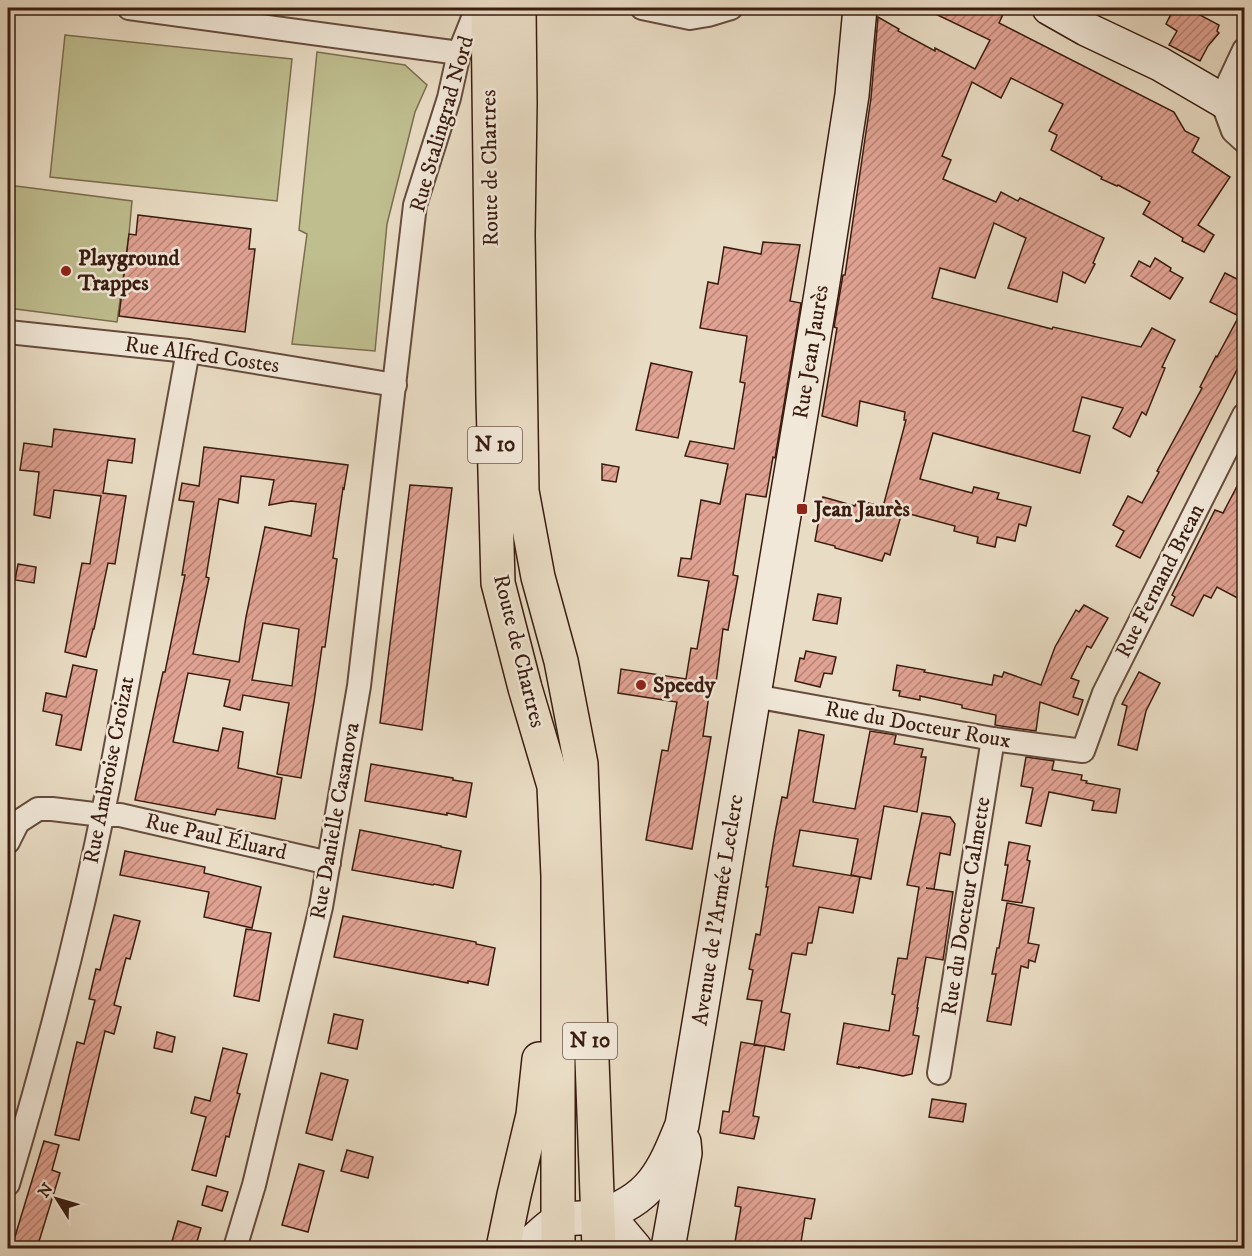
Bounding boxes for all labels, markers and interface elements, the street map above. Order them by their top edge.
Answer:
street label: Rue Stalingrad Nord [404,33,480,215]
street label: Route de Chartres [475,89,505,247]
place label: Playground Trappes [77,245,181,297]
marker: Playground Trappes [59,264,73,278]
street label: Rue Jean Jaurès [787,283,835,421]
street label: Rue Alfred Costes [123,331,281,379]
road number: N 10 [468,427,522,463]
place label: Jean Jaurès [811,496,911,523]
street label: Rue Fernand Brean [1110,499,1211,663]
marker: Jean Jaurès [795,502,809,516]
street label: Route de Chartres [487,572,551,730]
place label: Speedy [653,672,716,699]
street label: Rue Ambroise Croizat [78,674,140,866]
marker: Speedy [634,678,648,692]
street label: Rue du Docteur Roux [823,695,1013,755]
street label: Rue Danielle Casanova [304,720,366,922]
street label: Avenue de l'Armée Leclerc [686,792,750,1028]
street label: Rue du Docteur Calmette [935,795,997,1017]
street label: Rue Paul Éluard [143,808,289,866]
road number: N 10 [563,1023,617,1059]
north arrow [27,1169,87,1229]
text: N [34,1179,58,1202]

